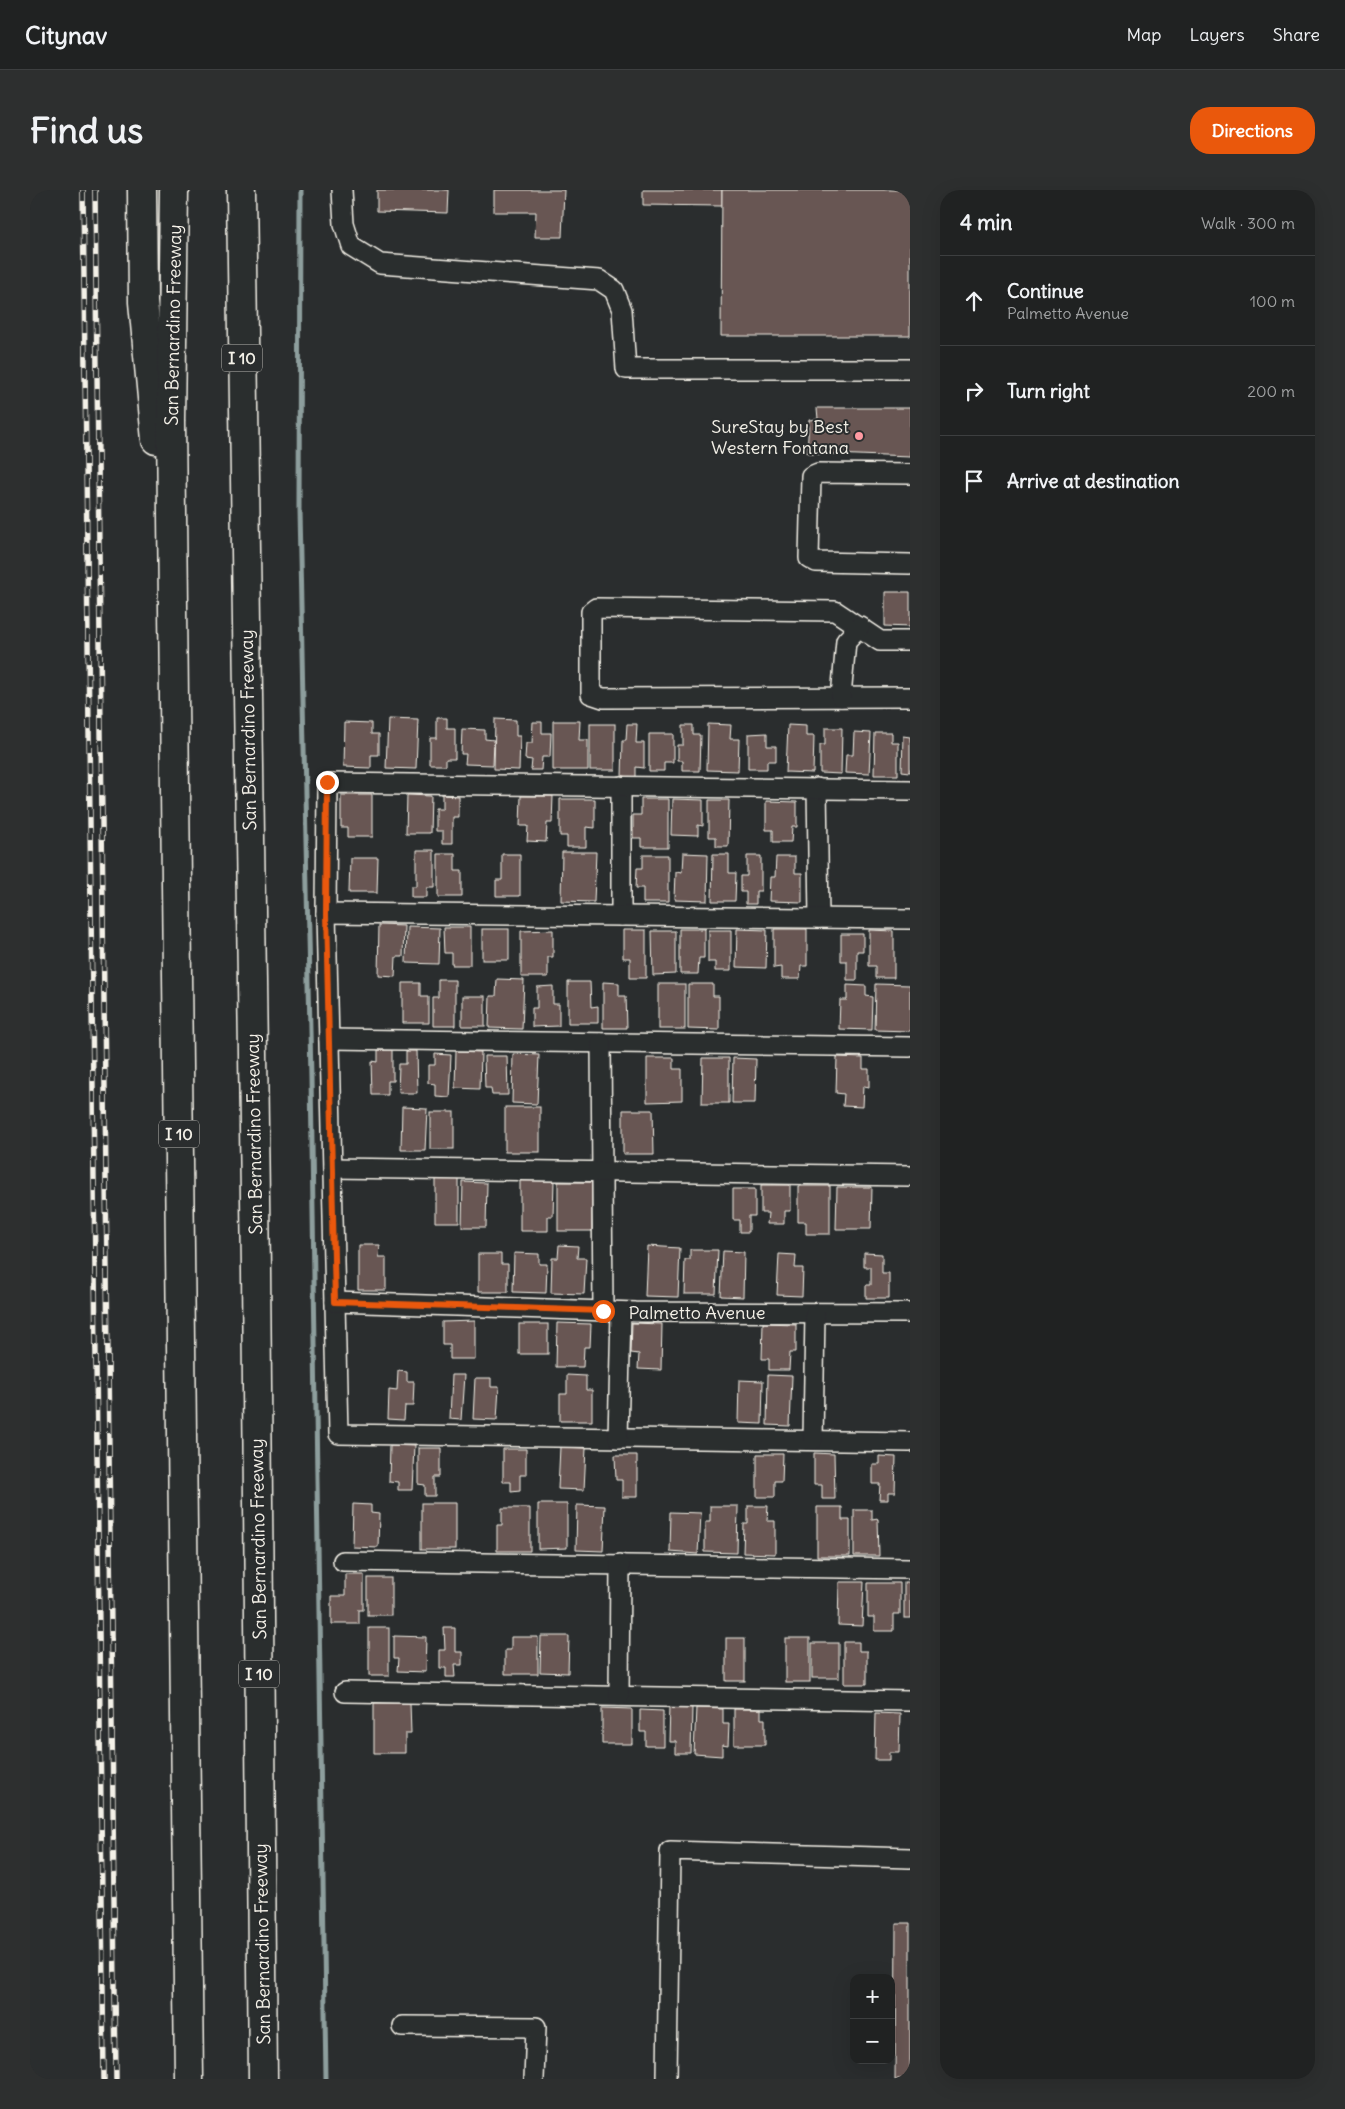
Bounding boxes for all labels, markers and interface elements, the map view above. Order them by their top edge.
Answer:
text: Citynav [25,20,107,50]
text: Map [1126,23,1161,46]
text: Layers [1189,23,1245,46]
text: Share [1273,23,1320,46]
button: Directions [1190,107,1315,154]
text: Find us [30,108,143,152]
text: 4 min [960,209,1012,236]
text: Walk · 300 m [1201,213,1295,233]
street label: San Bernardino Freeway [160,224,186,426]
text: Continue [1007,279,1084,303]
icon: ahead [960,287,988,315]
text: 100 m [1250,291,1295,311]
text: Palmetto Avenue [1007,303,1129,323]
road number: I 10 [222,344,262,372]
icon: right [960,377,988,405]
text: Turn right [1007,379,1090,403]
text: 200 m [1247,381,1295,401]
place label: SureStay by Best Western Fontana [711,415,849,459]
marker: SureStay by Best Western Fontana [853,430,865,442]
icon: arrive [960,467,988,495]
text: Arrive at destination [1007,469,1180,493]
street label: San Bernardino Freeway [235,629,261,831]
route end [316,771,339,794]
street label: San Bernardino Freeway [241,1033,267,1235]
road number: I 10 [159,1121,199,1148]
route start [592,1300,615,1323]
street label: Palmetto Avenue [628,1301,766,1324]
street label: San Bernardino Freeway [245,1438,271,1640]
road number: I 10 [239,1660,279,1688]
street label: San Bernardino Freeway [249,1843,275,2045]
map controls [850,1974,895,2064]
button: + [850,1974,895,2019]
button: − [850,2019,895,2064]

